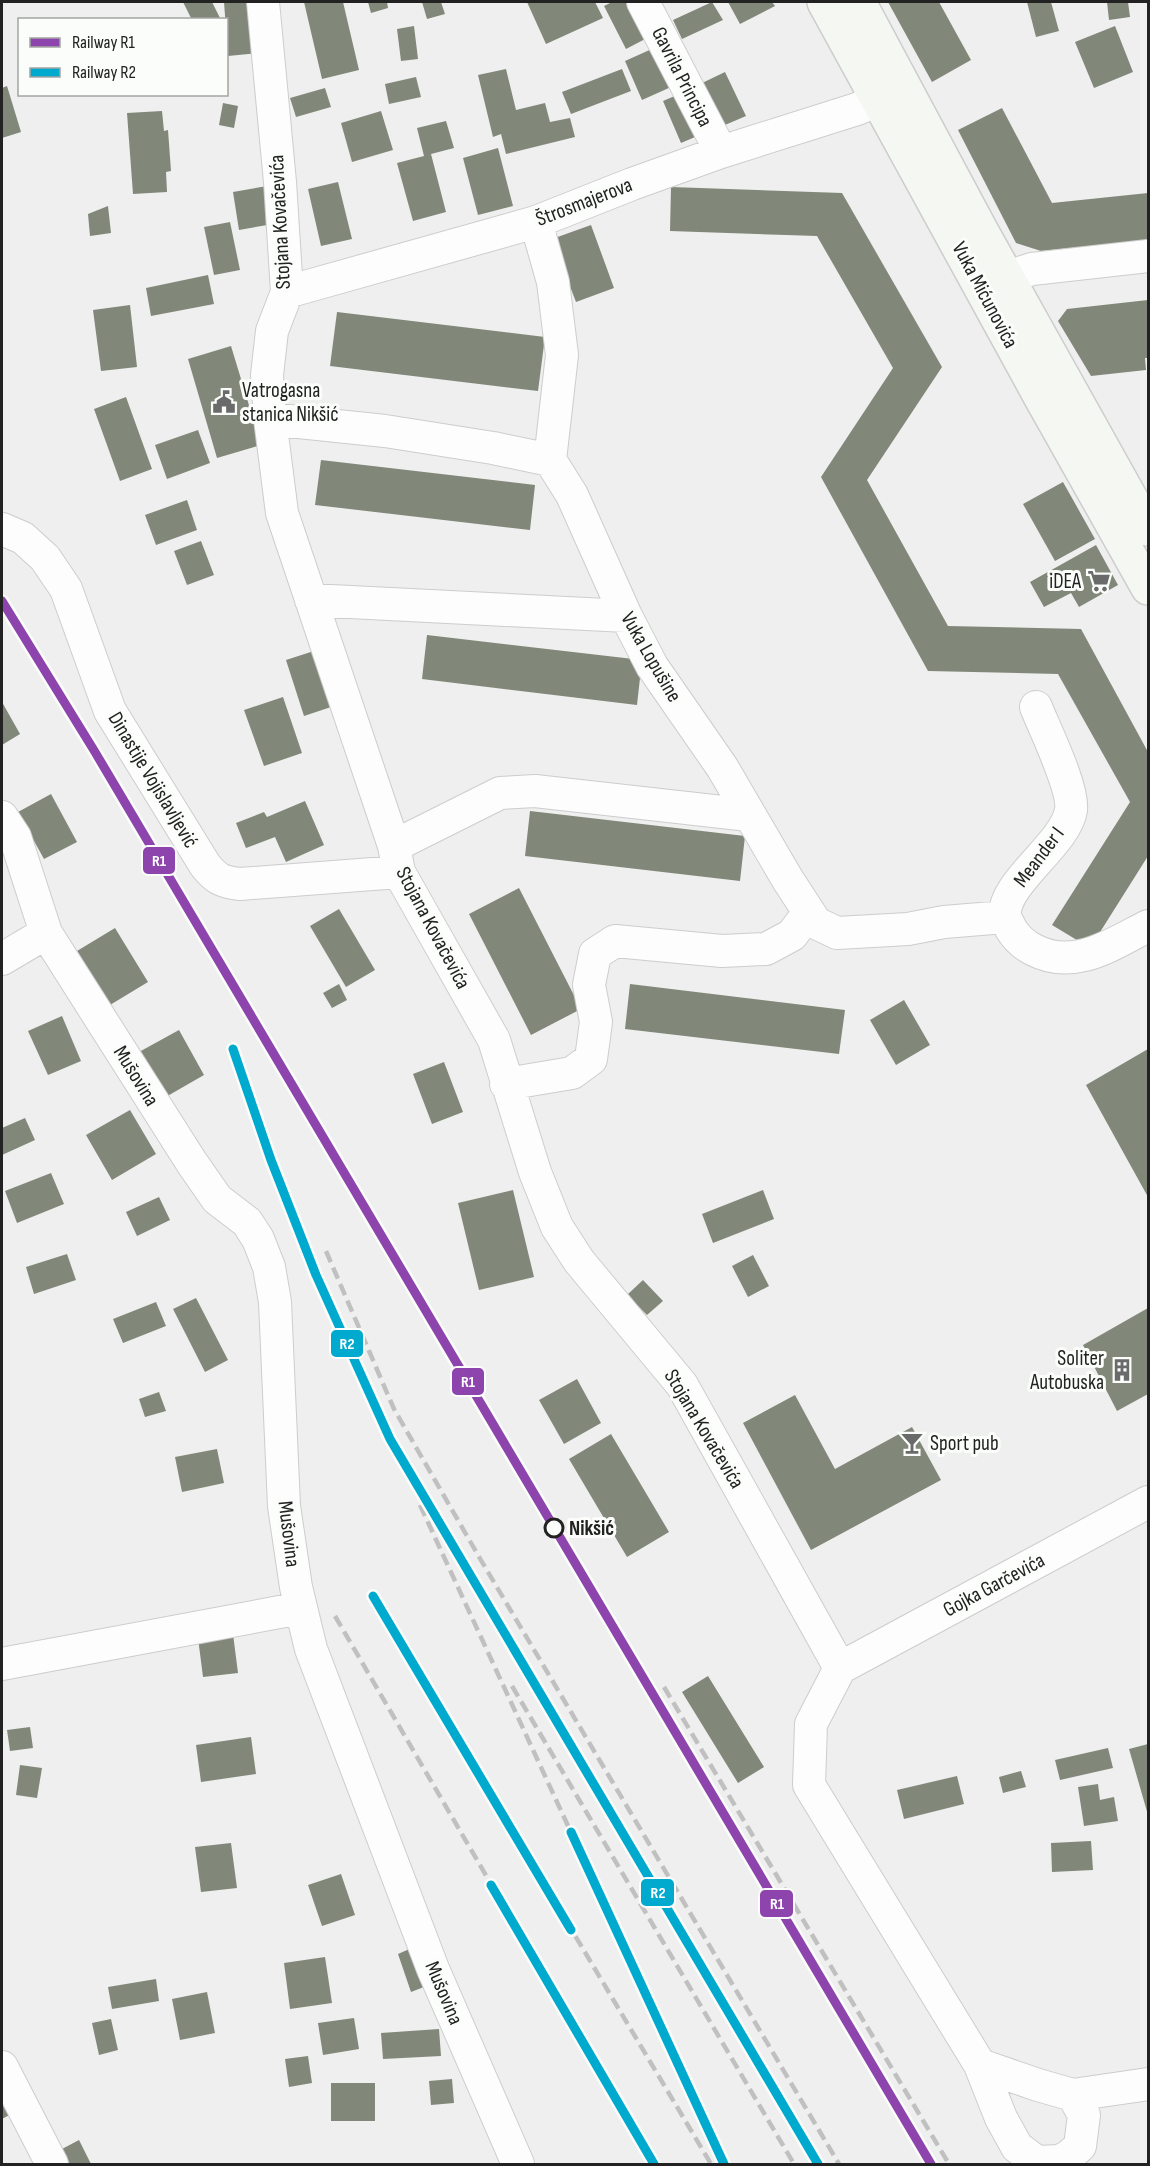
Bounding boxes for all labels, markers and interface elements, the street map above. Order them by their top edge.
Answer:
legend [18,18,228,96]
street label: Gavrila Principa [646,23,718,131]
text: Railway R1 [72,32,136,53]
text: Railway R2 [72,62,136,83]
street label: Stojana Kovačevića [264,154,296,290]
street label: Štrosmajerova [532,172,636,232]
street label: Vuka Mićunovića [947,238,1023,352]
place label: Vatrogasna stanica Nikšić [242,378,339,427]
public building icon: Vatrogasna stanica Nikšić [211,389,237,415]
supermarket icon: iDEA [1086,568,1112,594]
place label: iDEA [1049,569,1082,594]
street label: Vuka Lopušine [615,607,687,707]
street label: Dinastije Vojislavljević [103,707,203,853]
street label: Meander I [1008,822,1070,892]
line badge: R1 [142,846,176,875]
text: R1 [152,852,167,871]
street label: Stojana Kovačevića [390,863,476,993]
street label: Mušovina [108,1041,164,1111]
line badge: R2 [330,1329,364,1358]
text: R2 [340,1335,354,1354]
place label: Soliter Autobuska [1029,1346,1104,1395]
building icon: Soliter Autobuska [1109,1357,1135,1383]
street label: Stojana Kovačevića [659,1365,749,1493]
line badge: R1 [451,1367,485,1396]
text: R1 [461,1373,476,1392]
bar icon: Sport pub [899,1430,925,1456]
place label: Sport pub [930,1431,999,1456]
street label: Mušovina [273,1499,305,1569]
place label: Nikšić [569,1516,614,1541]
marker: Nikšić [544,1518,564,1538]
street label: Gojka Garčevića [939,1548,1049,1622]
line badge: R2 [640,1878,675,1907]
text: R2 [651,1884,665,1903]
line badge: R1 [759,1889,794,1918]
text: R1 [770,1895,785,1914]
street label: Mušovina [420,1958,468,2028]

